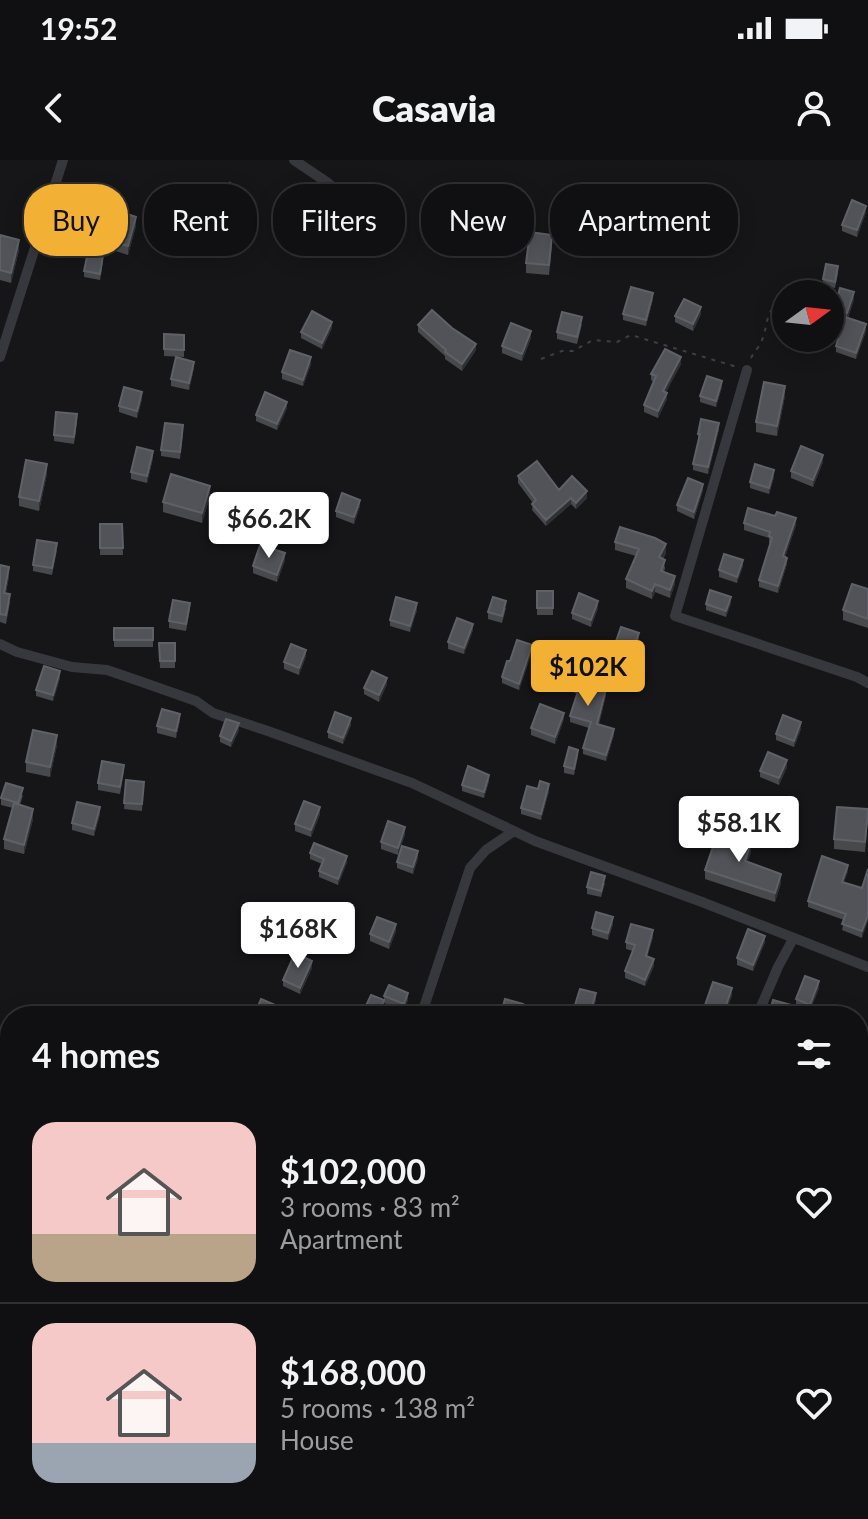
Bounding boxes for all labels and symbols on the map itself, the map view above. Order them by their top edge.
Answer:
north arrow [772,280,844,352]
pin: $66.2K [204,492,334,560]
pin: $102K [532,640,644,708]
pin: $58.1K [674,796,804,864]
pin: $168K [242,902,354,970]

